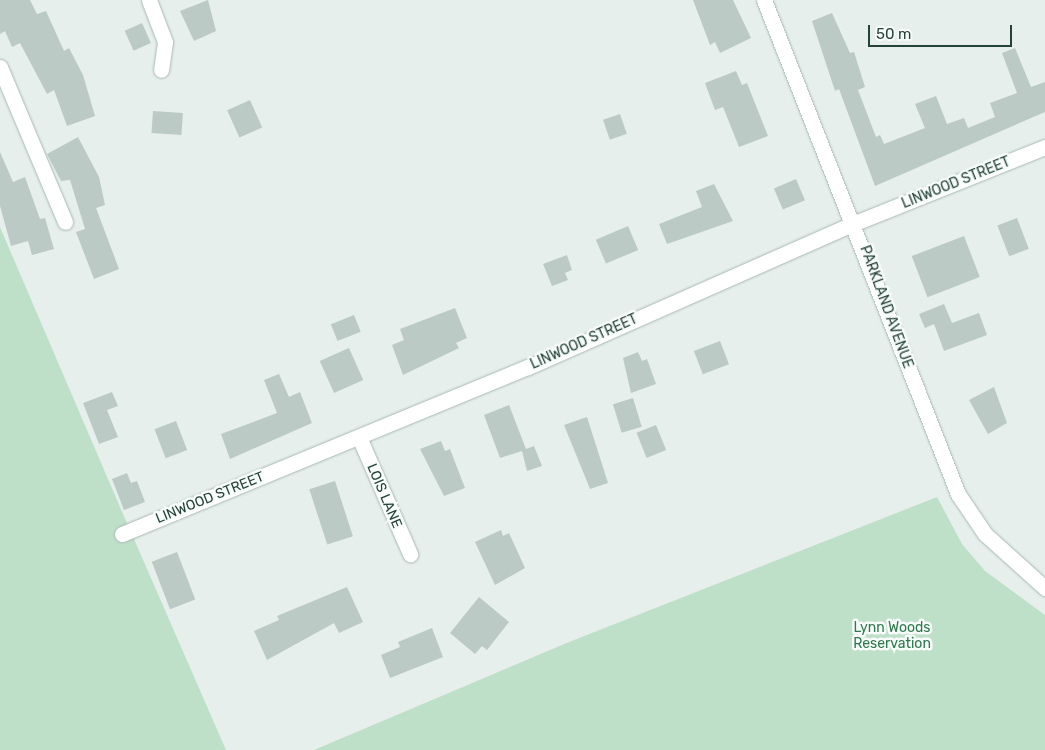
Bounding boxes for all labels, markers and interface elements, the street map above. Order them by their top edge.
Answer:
scale bar [870,15,1014,47]
text: 50 m [876,25,911,43]
street label: LINWOOD STREET [899,154,1013,212]
street label: PARKLAND AVENUE [856,243,916,371]
street label: LINWOOD STREET [528,311,640,373]
street label: LOIS LANE [363,461,405,531]
street label: LINWOOD STREET [153,469,267,527]
park label: Lynn Woods Reservation [853,620,931,652]

